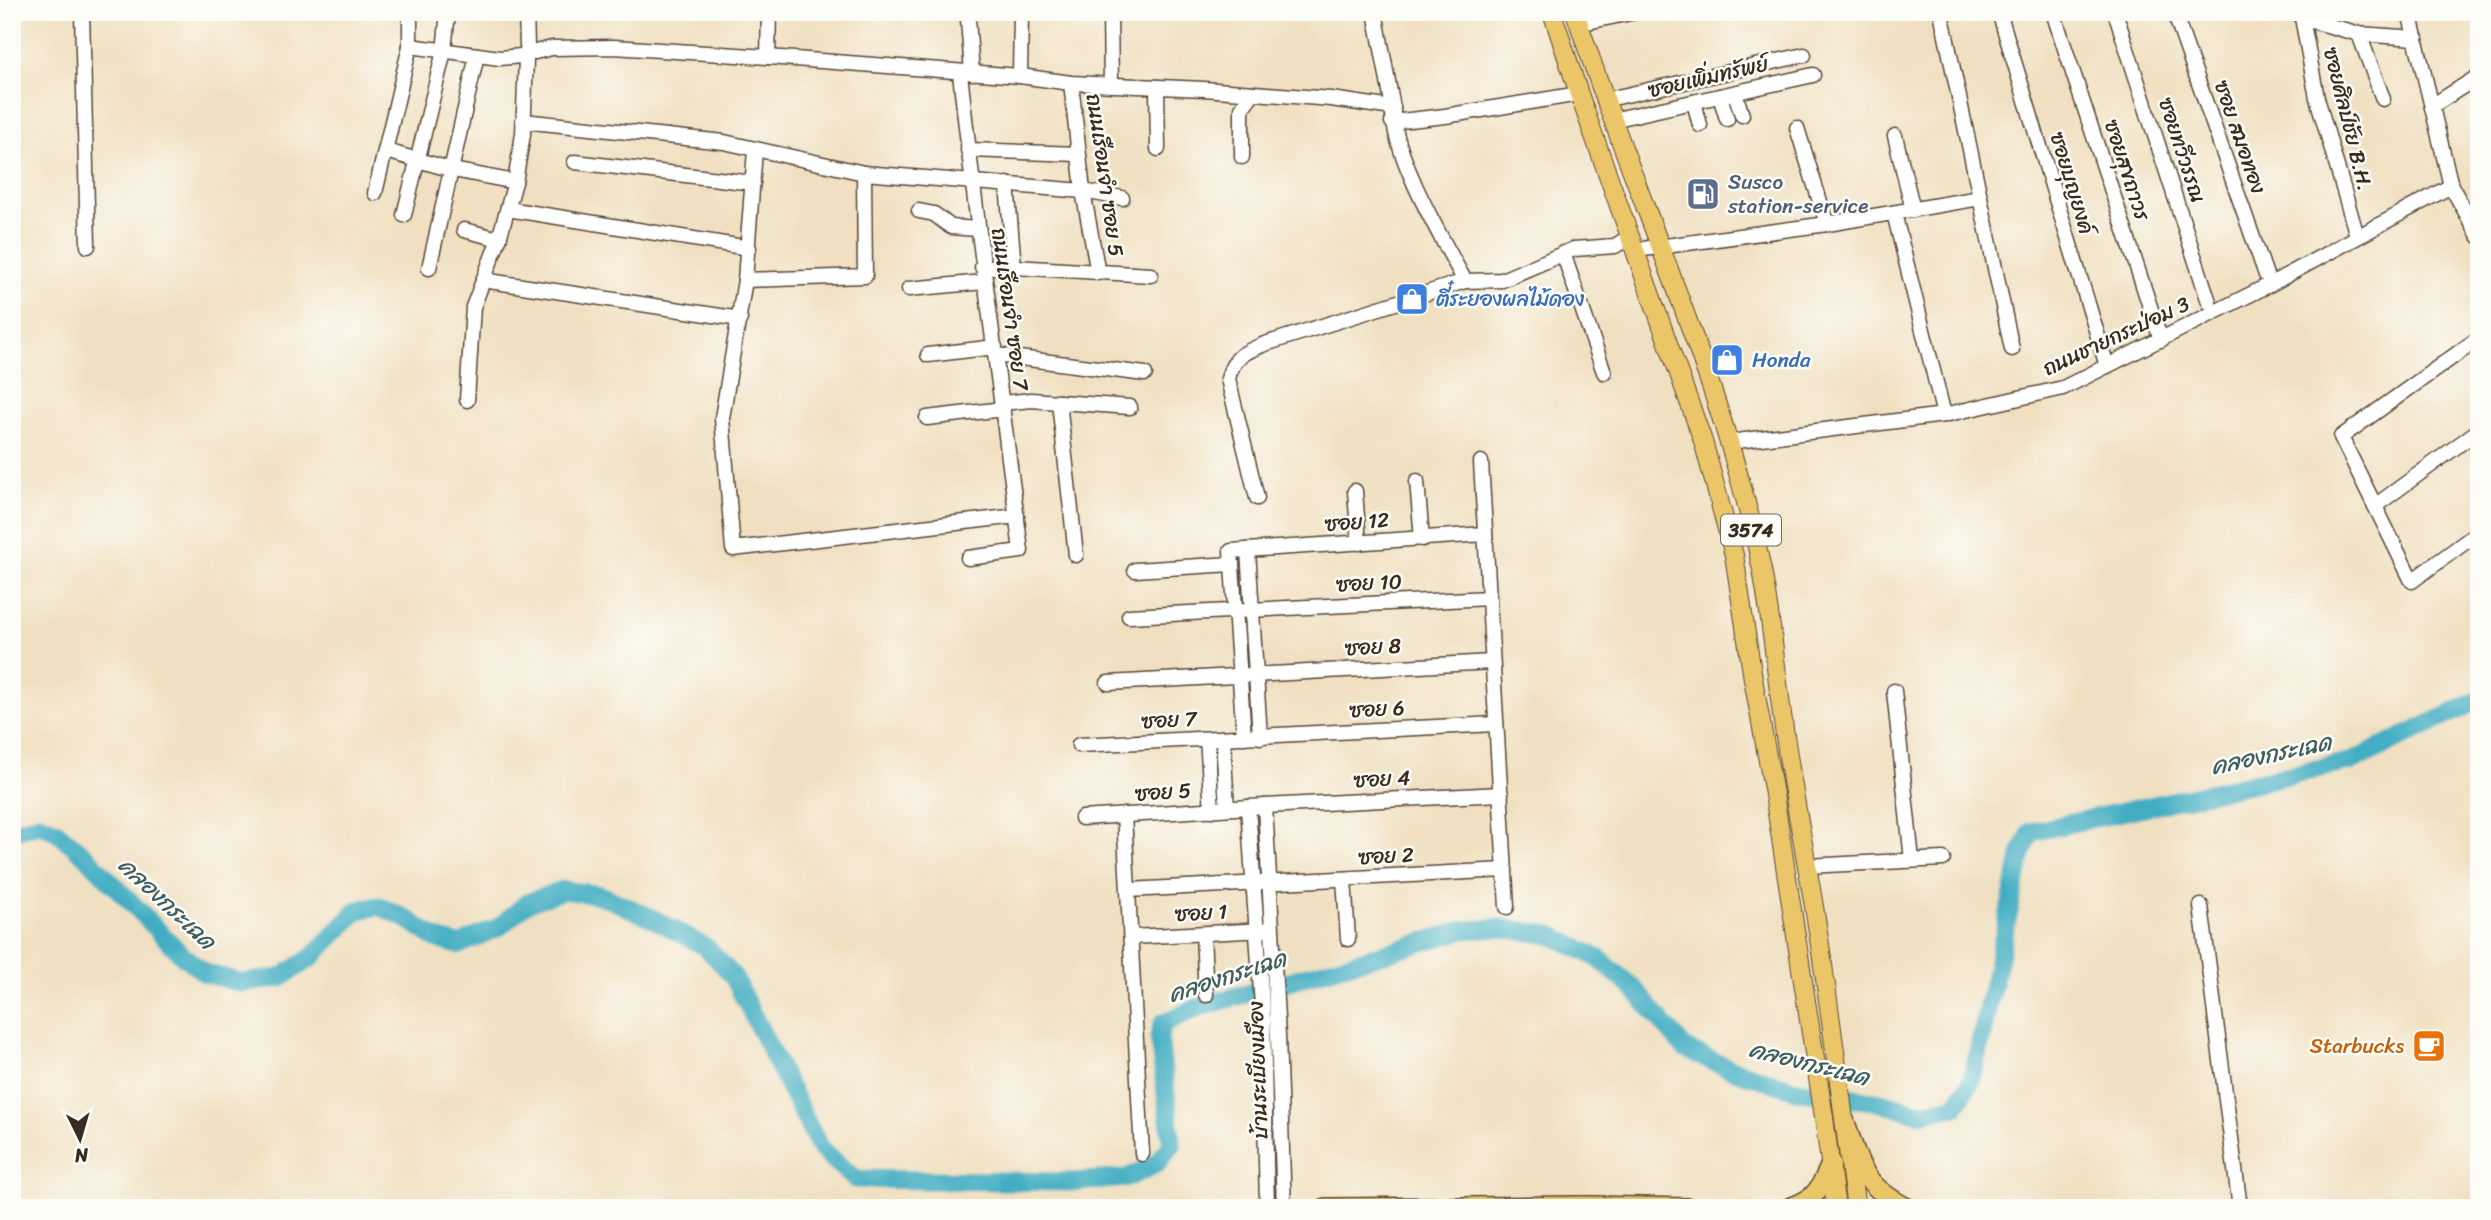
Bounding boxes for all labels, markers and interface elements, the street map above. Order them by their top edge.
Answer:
street label: ซอยศิลป์ชัย B.H. [2312,43,2384,195]
street label: ซอยเพิ่มทรัพย์ [1644,44,1776,109]
street label: ซอย สมอทอง [2203,75,2277,199]
street label: ถนนเรือนจำ ซอย 5 [1075,91,1135,259]
street label: ซอยทวีวรรณ [2147,92,2217,208]
street label: ซอยสุขถาวร [2093,114,2161,226]
street label: ซอยบุญยงค์ [2038,127,2107,243]
place label: Susco station-service [1727,163,1868,225]
fuel station icon: Susco station-service [1684,175,1722,213]
street label: ถนนเรือนจำ ซอย 7 [980,225,1041,395]
shop icon: ตี๋ระยองผลไม้ดอง [1393,280,1431,318]
place label: ตี๋ระยองผลไม้ดอง [1436,280,1585,318]
street label: ถนนชายกระป่อม 3 [2036,285,2196,387]
shop icon: Honda [1708,341,1746,379]
place label: Honda [1752,341,1811,379]
street label: ซอย 12 [1323,501,1391,543]
road number: 3574 [1721,514,1781,545]
street label: ซอย 10 [1335,562,1403,604]
street label: ซอย 8 [1344,627,1402,667]
street label: ซอย 6 [1348,689,1406,729]
street label: ซอย 7 [1140,699,1200,740]
water label: คลองกระเฉด [2207,721,2337,787]
street label: ซอย 4 [1353,759,1411,799]
street label: ซอย 5 [1134,771,1193,813]
street label: ซอย 2 [1357,836,1415,876]
water label: คลองกระเฉด [108,847,227,961]
street label: ซอย 1 [1174,893,1228,933]
water label: คลองกระเฉด [1163,938,1293,1015]
street label: บ้านระเบียงเมือง [1237,1000,1279,1140]
place label: Starbucks [2310,1027,2404,1065]
cafe icon: Starbucks [2410,1027,2448,1065]
water label: คลองกระเฉด [1745,1029,1875,1099]
north arrow [46,1104,116,1174]
text: N [73,1138,90,1173]

